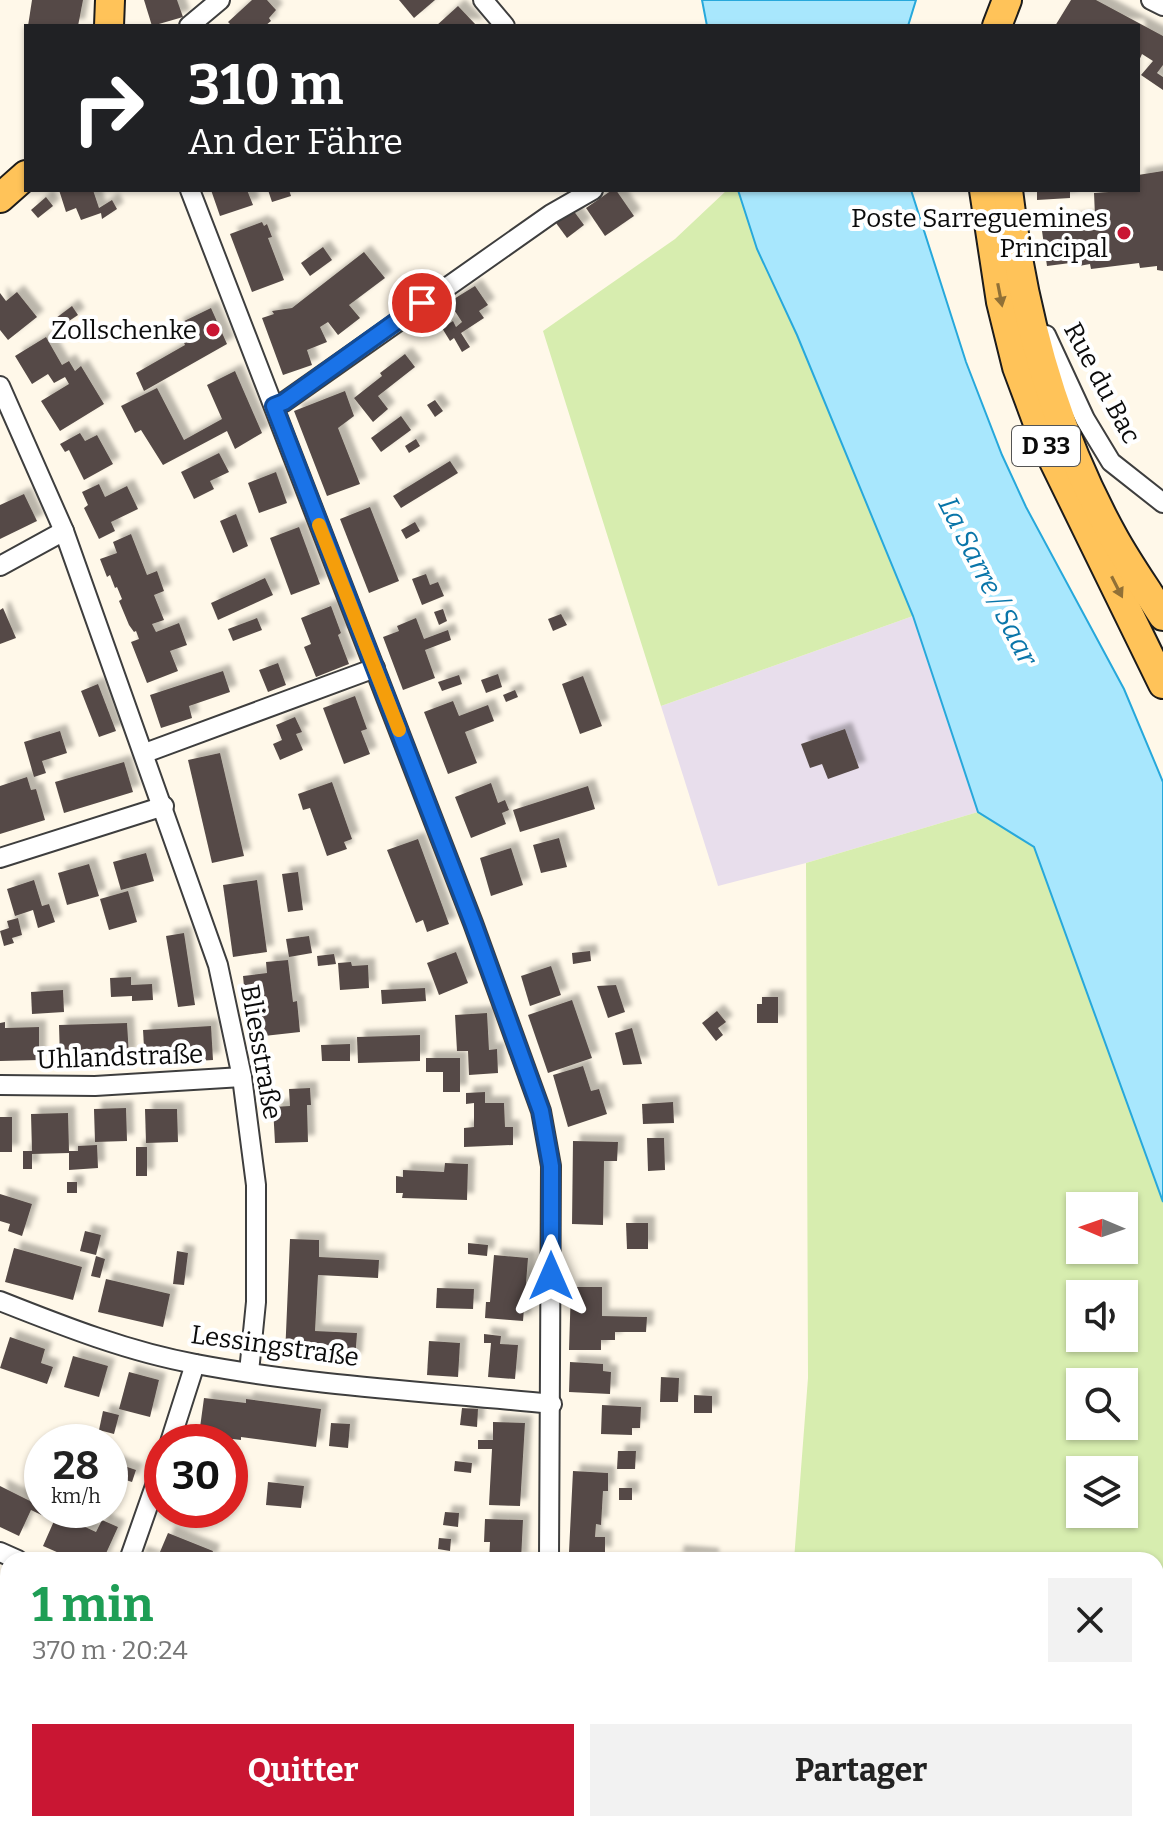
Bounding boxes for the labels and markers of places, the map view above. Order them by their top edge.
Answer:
place label: Poste Sarreguemines Principal [851,203,1108,264]
marker: Poste Sarreguemines Principal [1115,224,1133,242]
pin [388,269,456,337]
place label: Zollschenke [51,315,197,346]
marker: Zollschenke [204,321,222,339]

